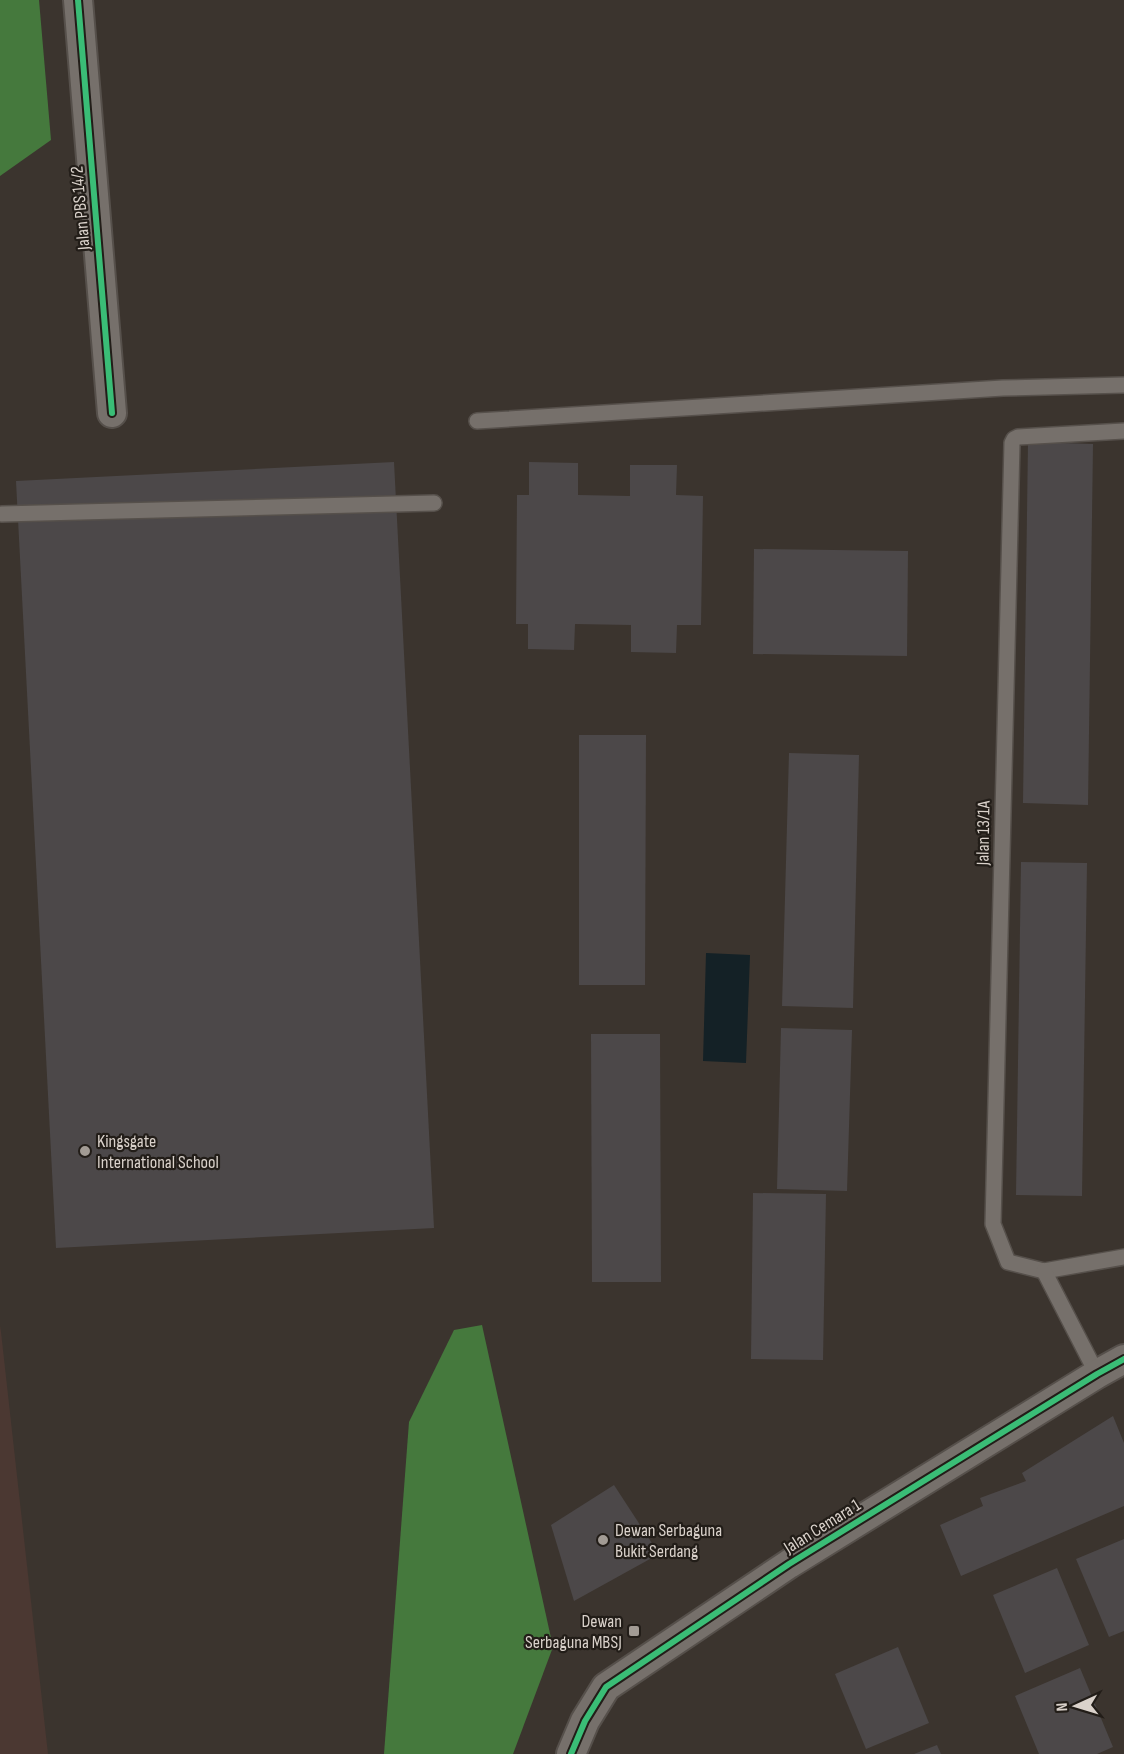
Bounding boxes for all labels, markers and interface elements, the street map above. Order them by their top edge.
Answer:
street label: Jalan PBS 14/2 [66,165,95,252]
street label: Jalan 13/1A [972,800,995,867]
place label: Kingsgate International School [97,1131,219,1173]
marker: Kingsgate International School [78,1144,92,1158]
street label: Jalan Cemara 1 [779,1494,865,1559]
place label: Dewan Serbaguna Bukit Serdang [615,1520,722,1562]
marker: Dewan Serbaguna Bukit Serdang [596,1533,610,1547]
place label: Dewan Serbaguna MBSJ [525,1611,622,1653]
marker: Dewan Serbaguna MBSJ [627,1624,641,1638]
north arrow [1046,1676,1106,1736]
text: N [1053,1702,1072,1712]

